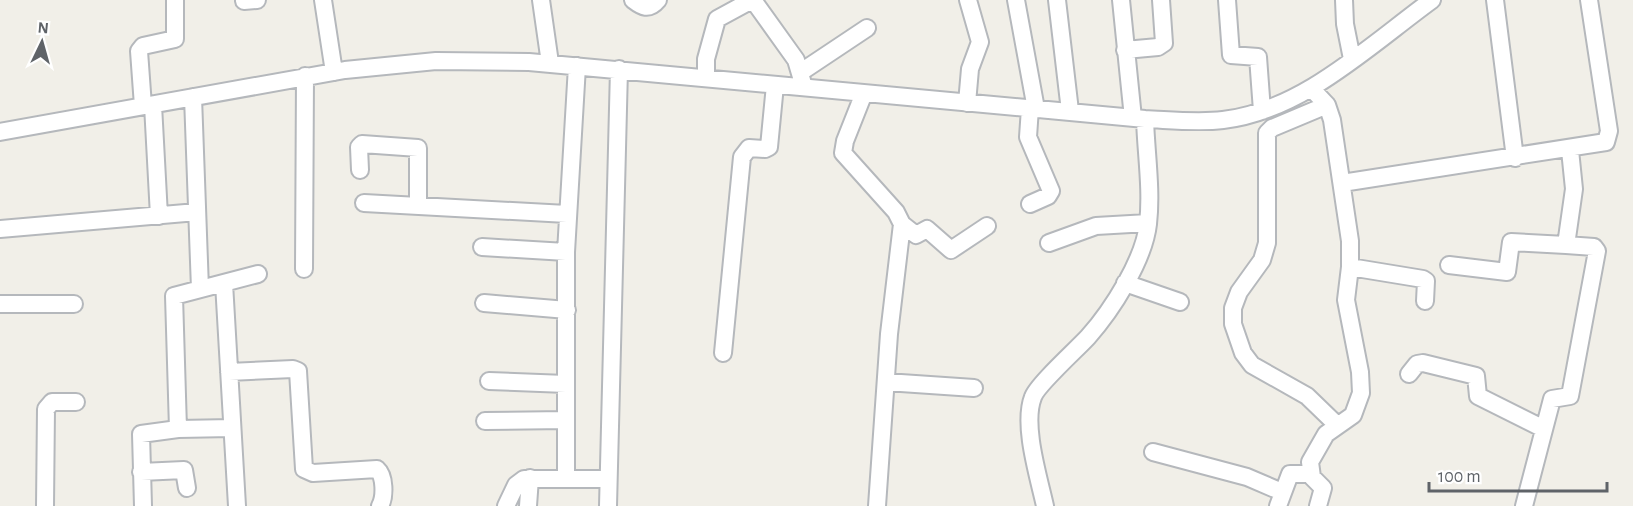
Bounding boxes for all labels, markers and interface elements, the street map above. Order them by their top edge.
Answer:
north arrow [12,12,72,72]
text: N [37,20,49,37]
scale bar [1429,455,1608,493]
text: 100 m [1438,468,1481,486]

